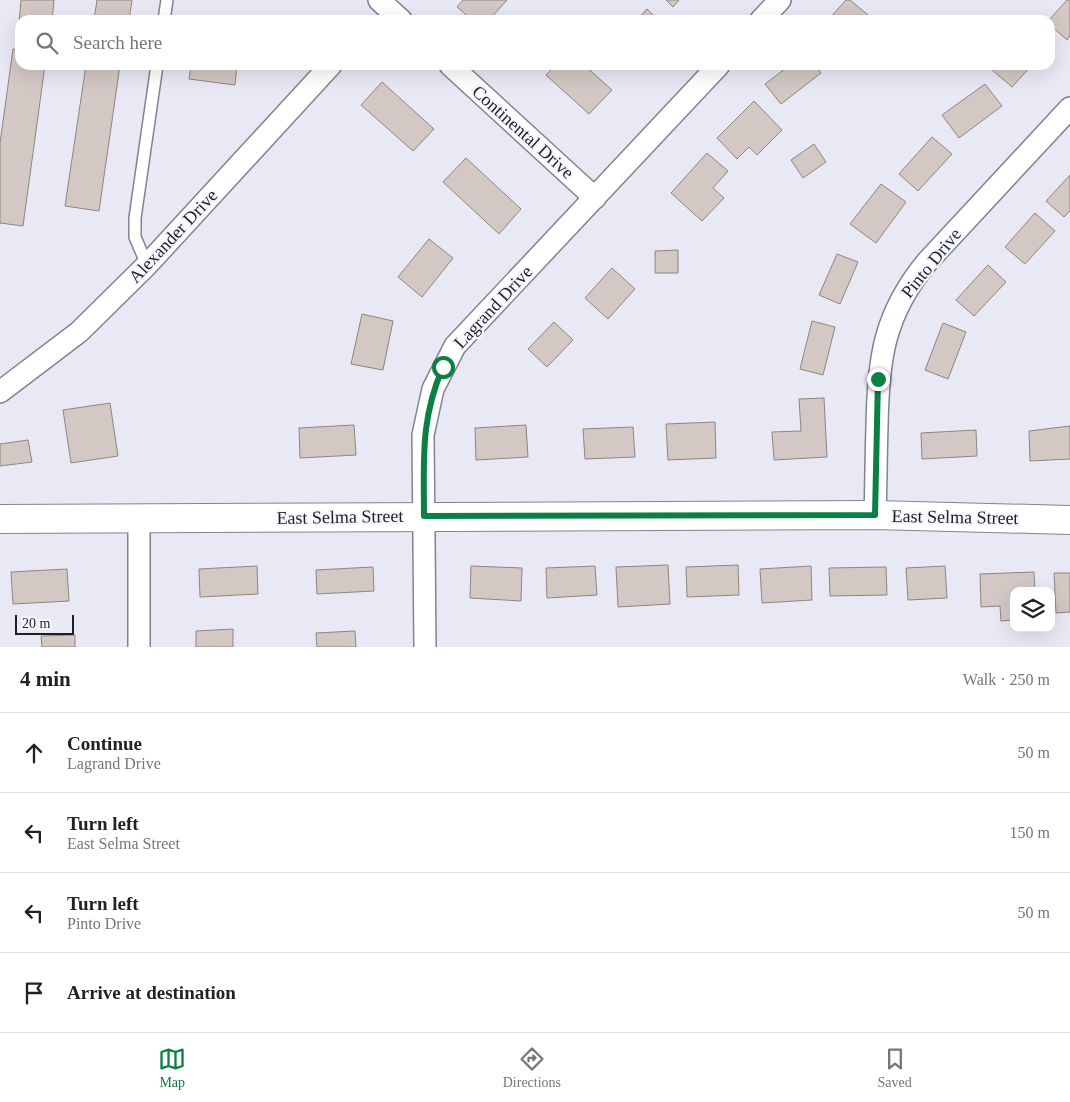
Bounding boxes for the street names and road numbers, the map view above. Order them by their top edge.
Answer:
street label: Continental Drive [468,81,578,183]
street label: Alexander Drive [125,185,221,287]
street label: Pinto Drive [897,224,965,302]
street label: Lagrand Drive [450,262,536,352]
street label: East Selma Street [276,506,404,528]
street label: East Selma Street [891,506,1019,528]

